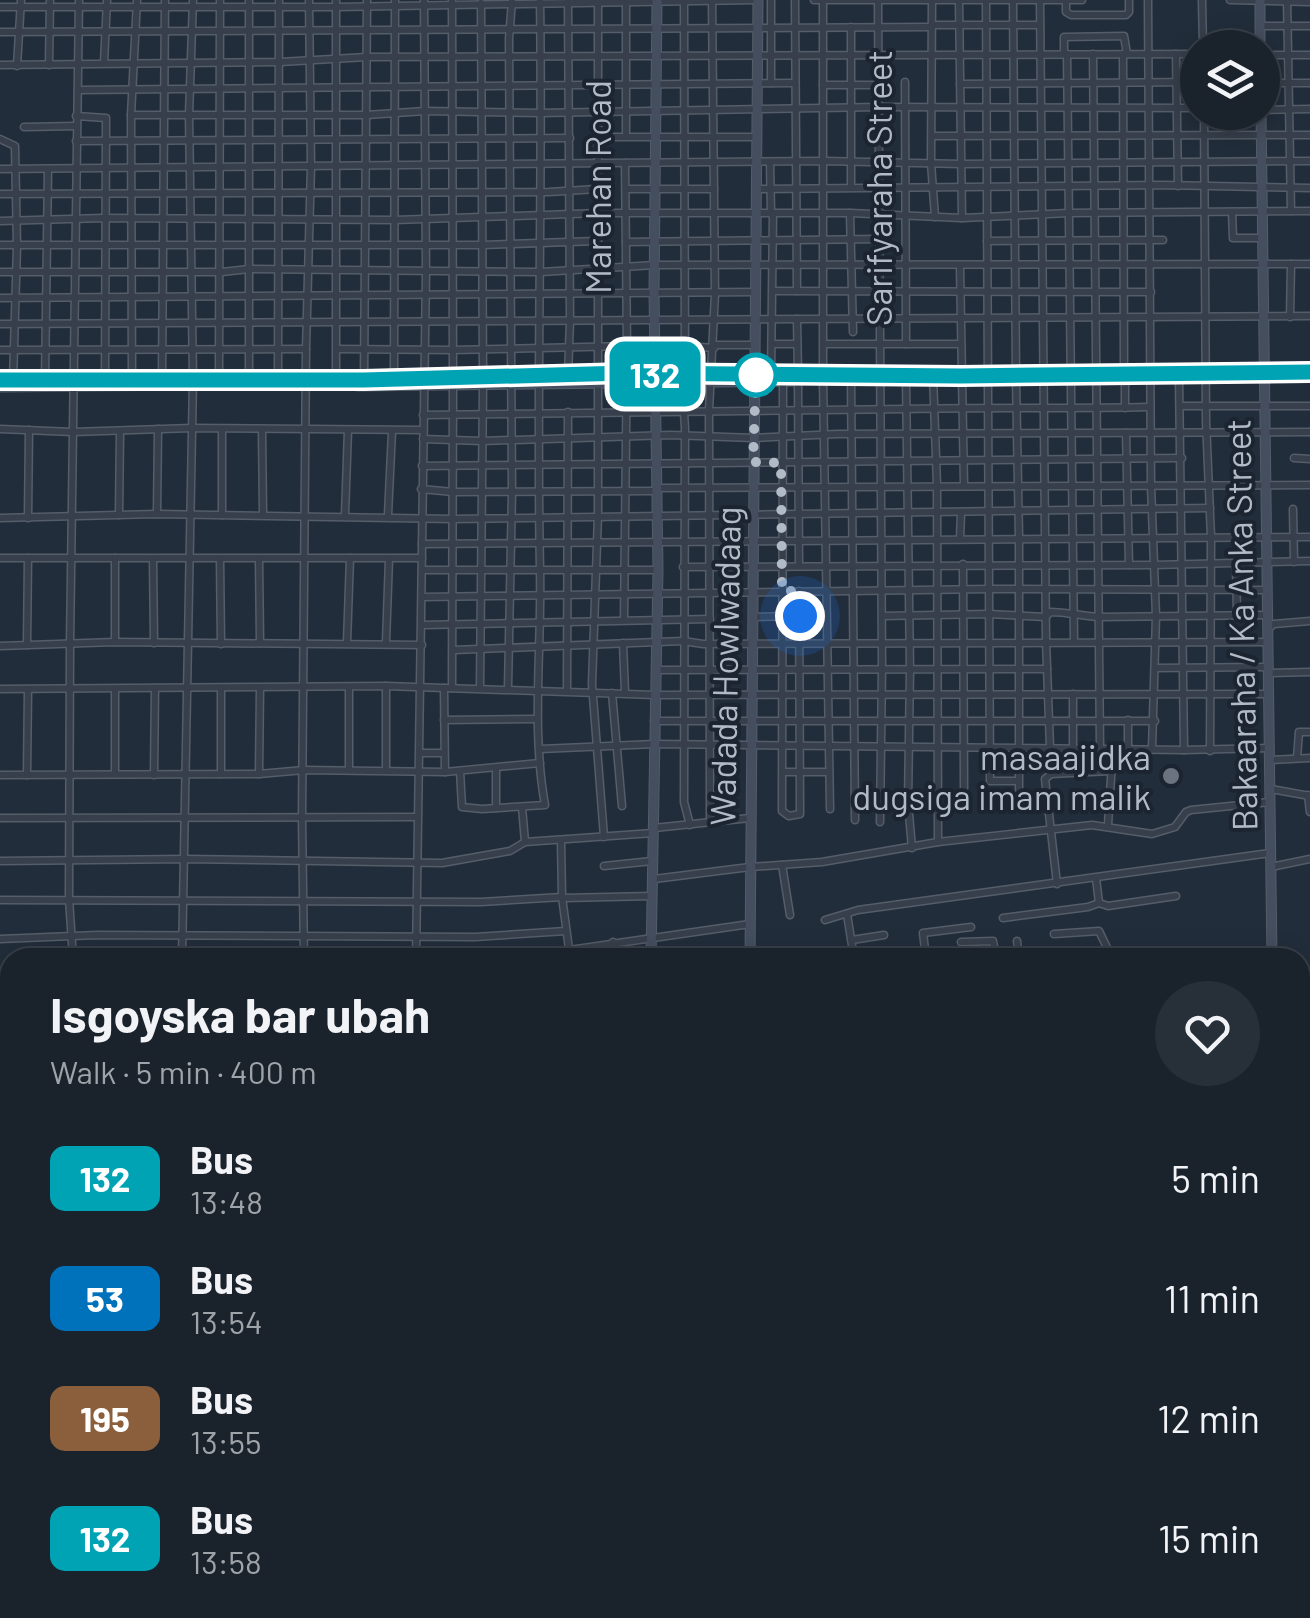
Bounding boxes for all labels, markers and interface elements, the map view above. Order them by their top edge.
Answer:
map controls [1180,30,1280,130]
button: layers [1180,30,1280,130]
street label: Sarifyaraha Street [857,50,899,326]
street label: Marehan Road [576,80,618,294]
line badge: 132 [598,342,712,406]
text: 132 [630,353,680,395]
unlabelled marker [735,354,777,396]
street label: Bakaaraha / Ka Anka Street [1215,419,1265,831]
street label: Wadada Howlwadaag [700,506,748,826]
your location [775,591,825,641]
place label: masaajidka dugsiga imam malik [852,735,1151,817]
marker: masaajidka dugsiga imam malik [1160,765,1182,787]
button: heart [1155,981,1260,1086]
text: Isgoyska bar ubah [50,985,430,1043]
text: Walk · 5 min · 400 m [50,1052,317,1090]
text: Bus [190,1136,253,1182]
text: 5 min [1171,1155,1260,1201]
text: 132 [80,1157,130,1199]
text: 13:48 [190,1182,263,1220]
text: Bus [190,1256,253,1302]
text: 11 min [1164,1275,1260,1321]
text: 53 [86,1277,124,1319]
text: 13:54 [190,1302,263,1340]
text: Bus [190,1376,253,1422]
text: 12 min [1157,1395,1260,1441]
text: 195 [80,1397,130,1439]
text: 13:55 [190,1422,261,1460]
text: Bus [190,1496,253,1542]
text: 15 min [1158,1515,1260,1561]
text: 132 [80,1517,130,1559]
text: 13:58 [190,1542,262,1580]

